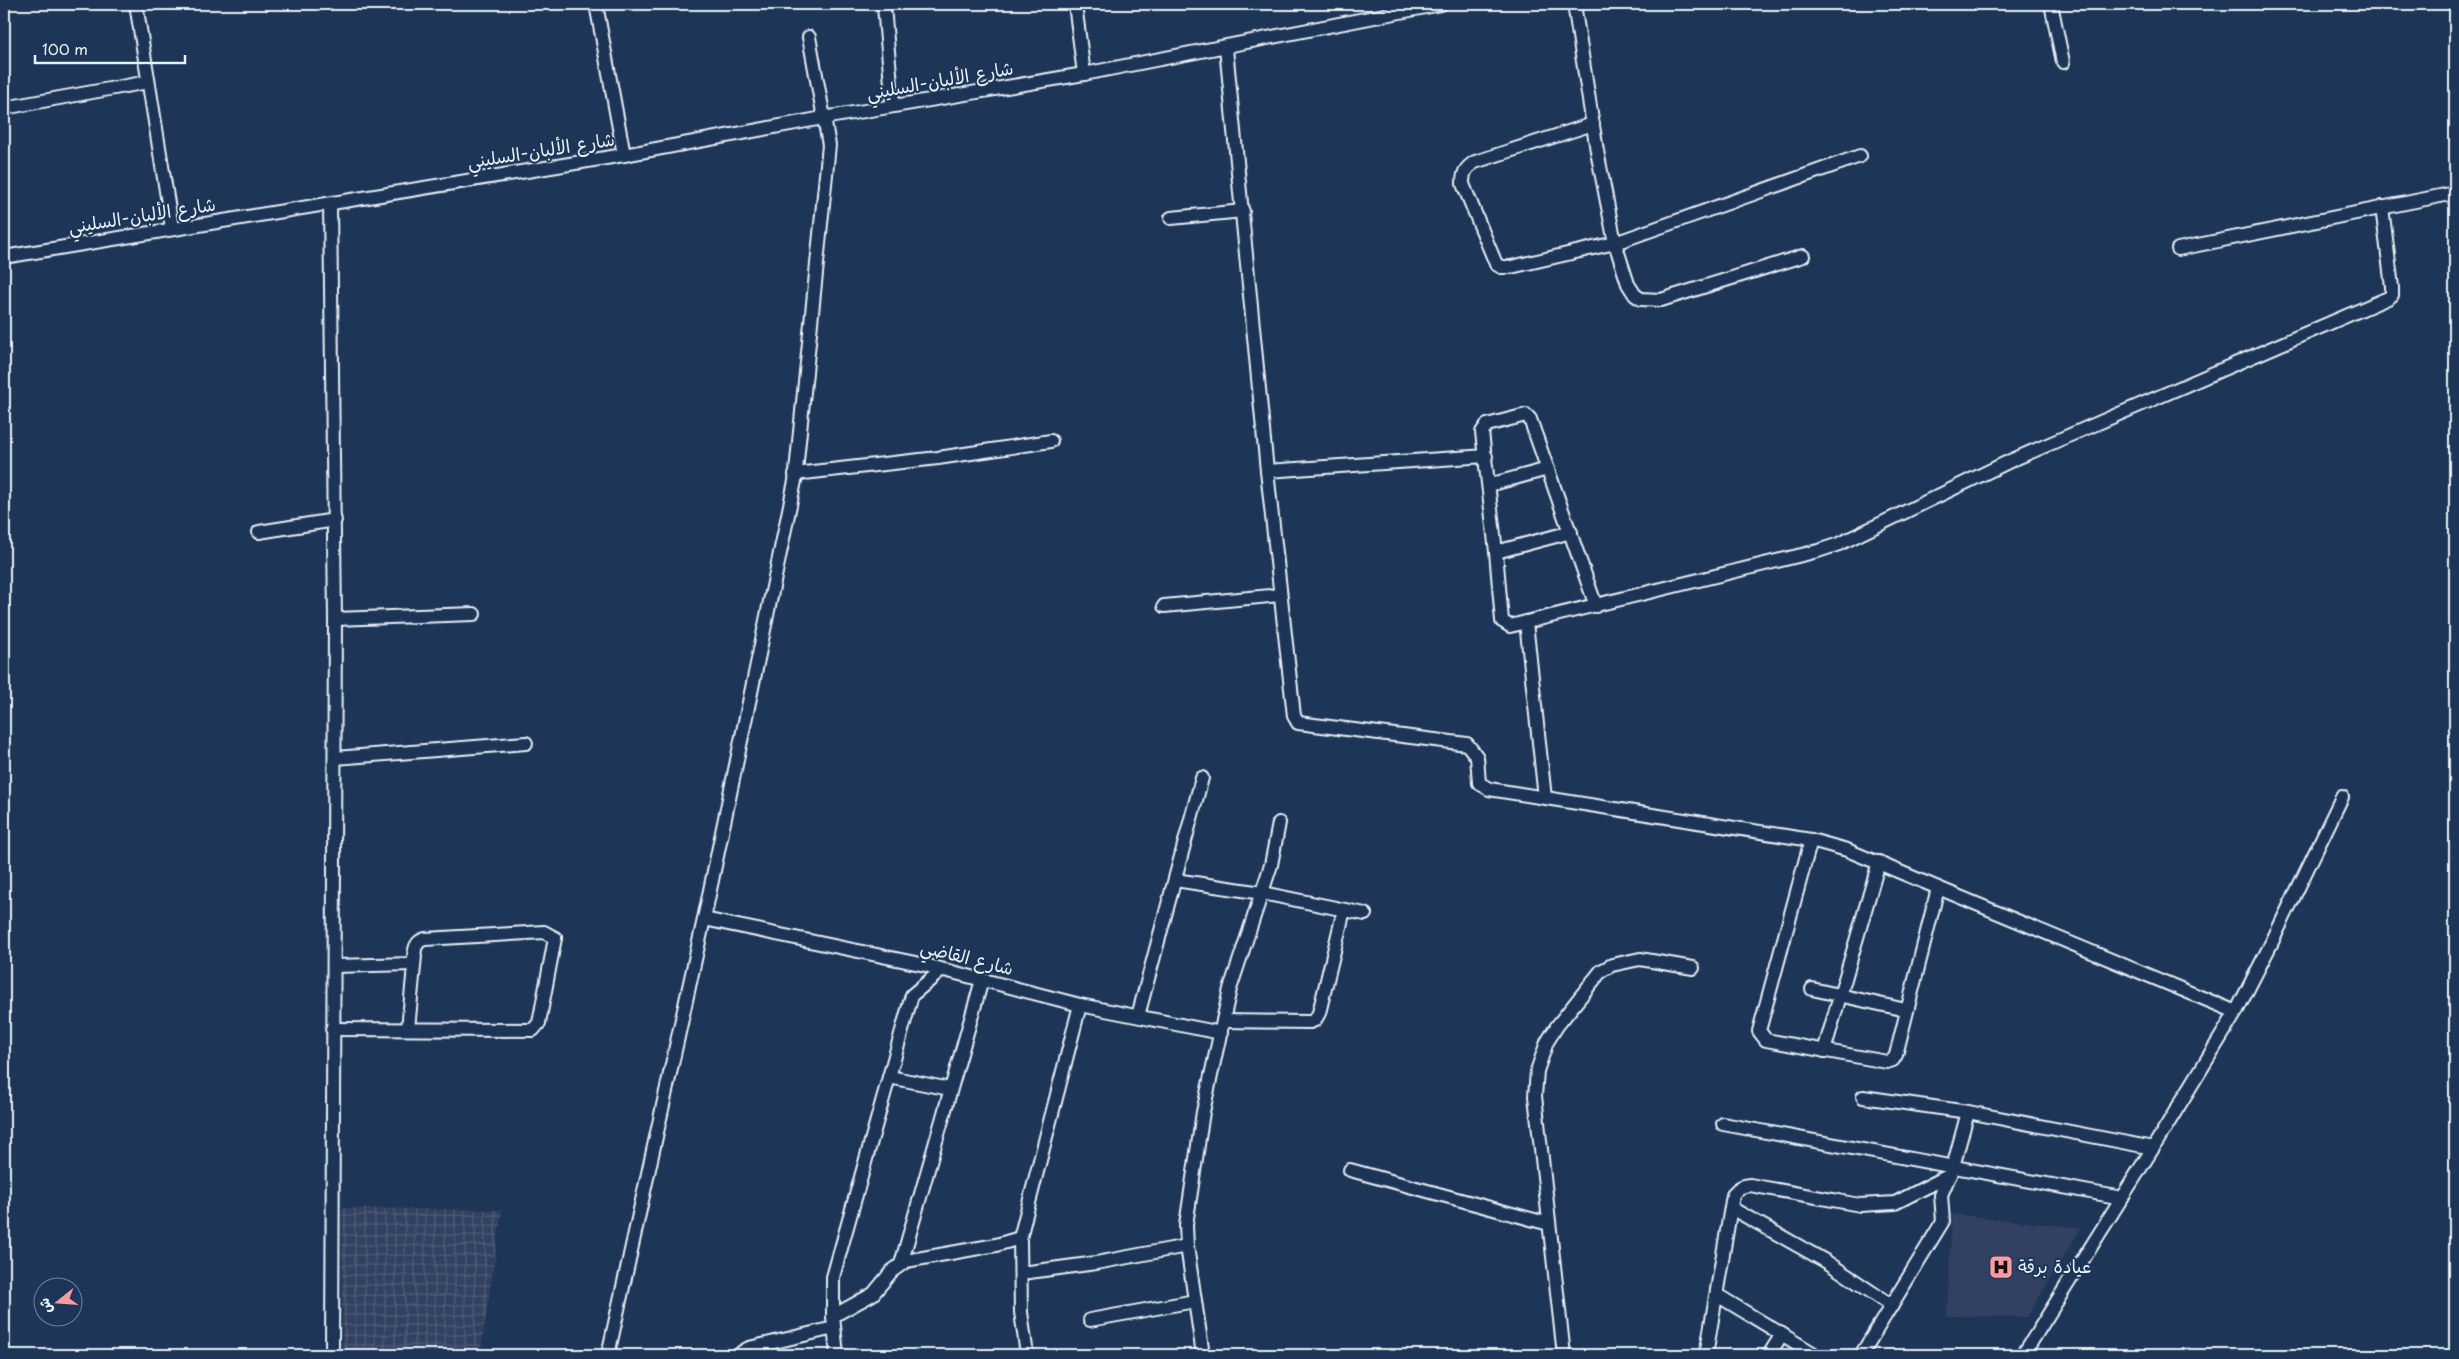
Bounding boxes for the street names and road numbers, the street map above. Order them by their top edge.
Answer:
street label: شارع الألبان-السليني [864,53,1016,110]
street label: شارع الألبان-السليني [465,125,617,178]
street label: شارع الألبان-السليني [66,190,218,243]
street label: شارع القاضي [917,932,1017,985]

